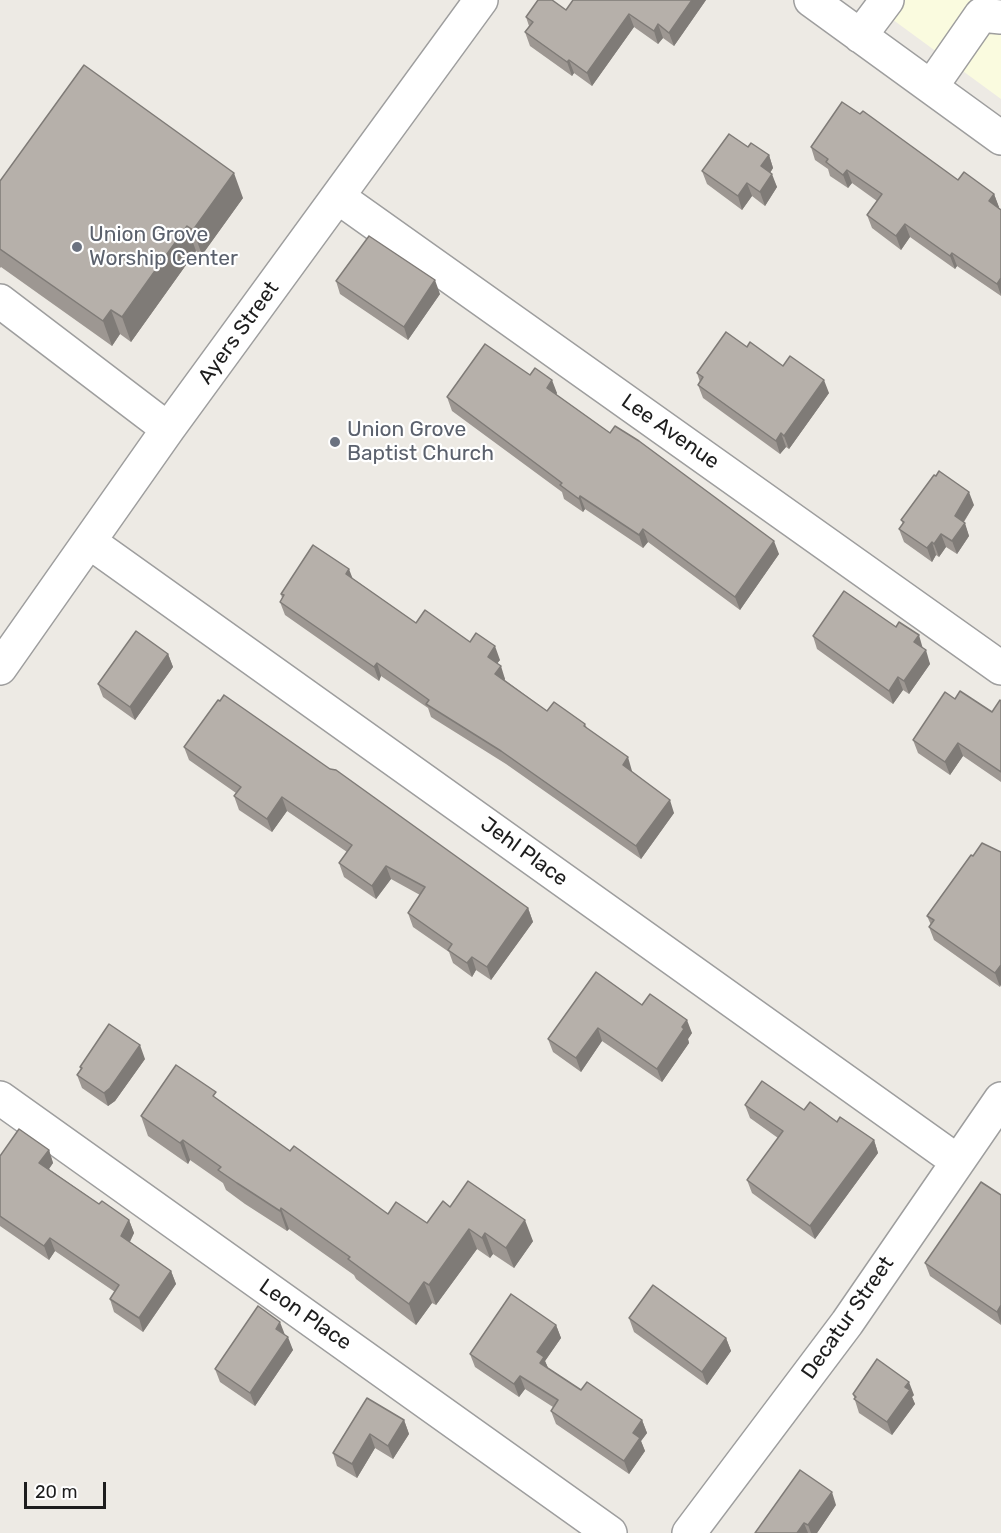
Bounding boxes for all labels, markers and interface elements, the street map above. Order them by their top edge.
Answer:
place label: Union Grove Worship Center [89,222,238,272]
marker: Union Grove Worship Center [70,240,84,254]
street label: Ayers Street [193,277,285,389]
street label: Lee Avenue [616,389,724,475]
place label: Union Grove Baptist Church [347,417,494,467]
marker: Union Grove Baptist Church [328,435,342,449]
street label: Jehl Place [475,812,573,892]
street label: Decatur Street [796,1252,900,1384]
street label: Leon Place [254,1274,356,1356]
scale bar [27,1470,110,1508]
text: 20 m [35,1481,77,1503]

